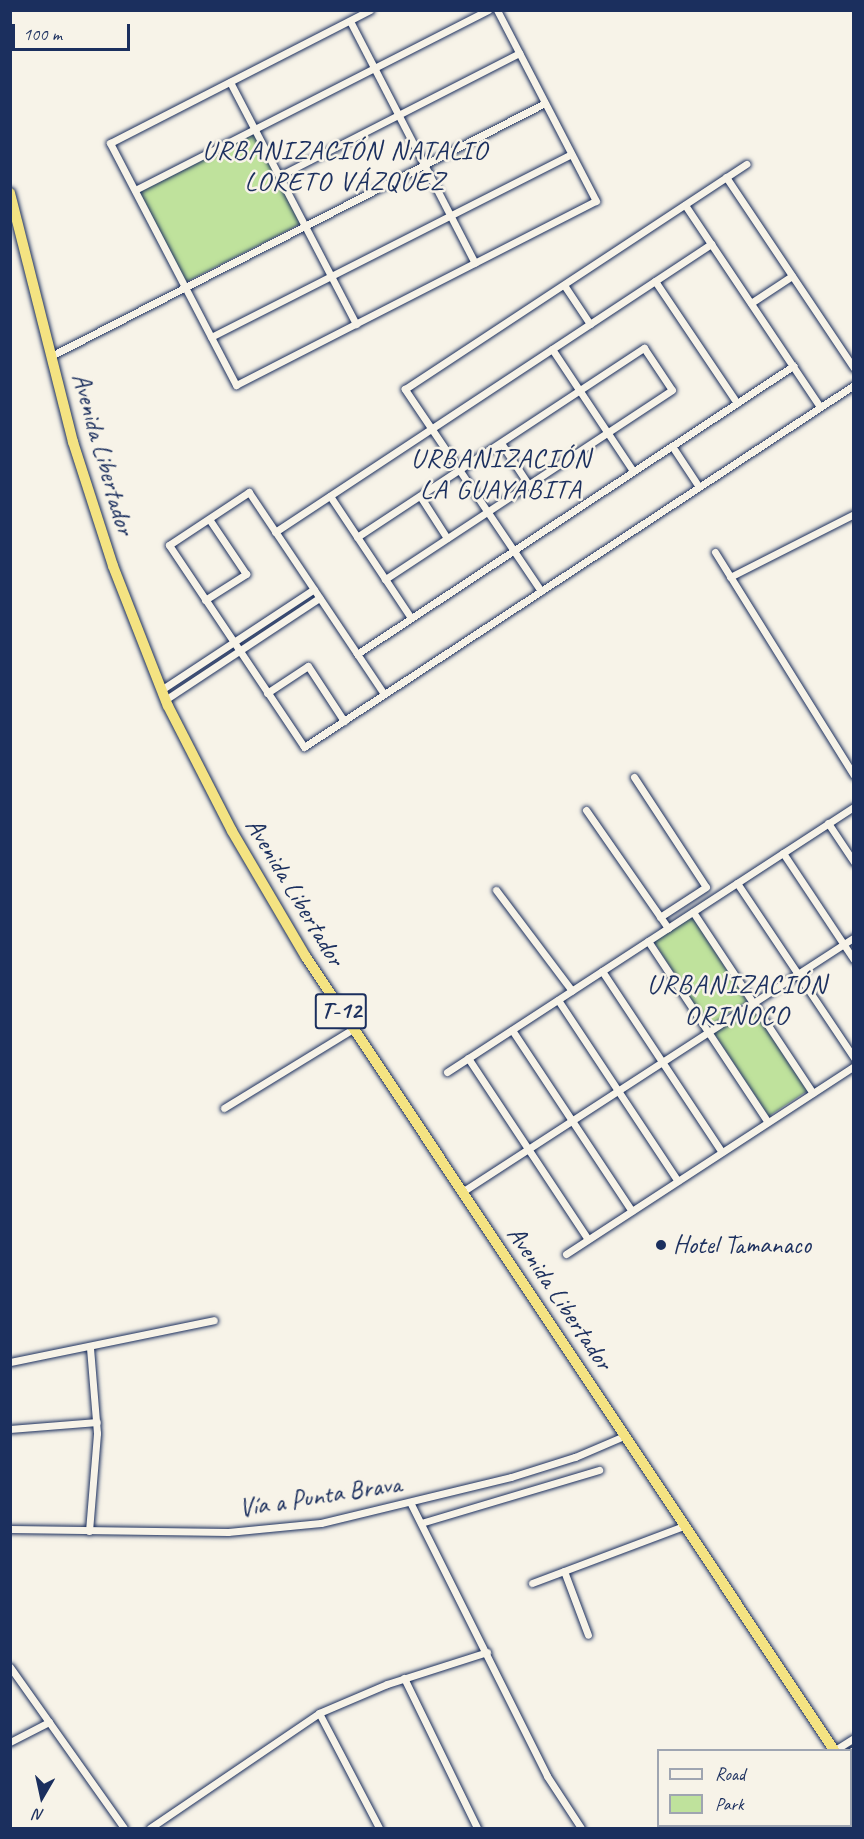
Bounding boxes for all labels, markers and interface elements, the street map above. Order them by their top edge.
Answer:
scale bar [15,12,134,50]
text: 100 m [23,23,62,45]
district label: URBANIZACIÓN NATALIO LORETO VÁZQUEZ [202,134,488,197]
street label: Avenida Libertador [65,369,141,539]
district label: URBANIZACIÓN LA GUAYABITA [412,442,590,505]
street label: Avenida Libertador [239,812,351,972]
district label: URBANIZACIÓN ORINOCO [648,968,826,1031]
road number: T-12 [314,990,368,1032]
street label: Avenida Libertador [500,1220,620,1376]
place label: Hotel Tamanaco [673,1229,812,1261]
marker: Hotel Tamanaco [654,1238,668,1252]
street label: Vía a Punta Brava [237,1468,403,1524]
legend [657,1749,852,1827]
text: Road [715,1763,745,1785]
north arrow [12,1767,72,1827]
text: Park [715,1793,744,1815]
text: N [33,1804,46,1825]

